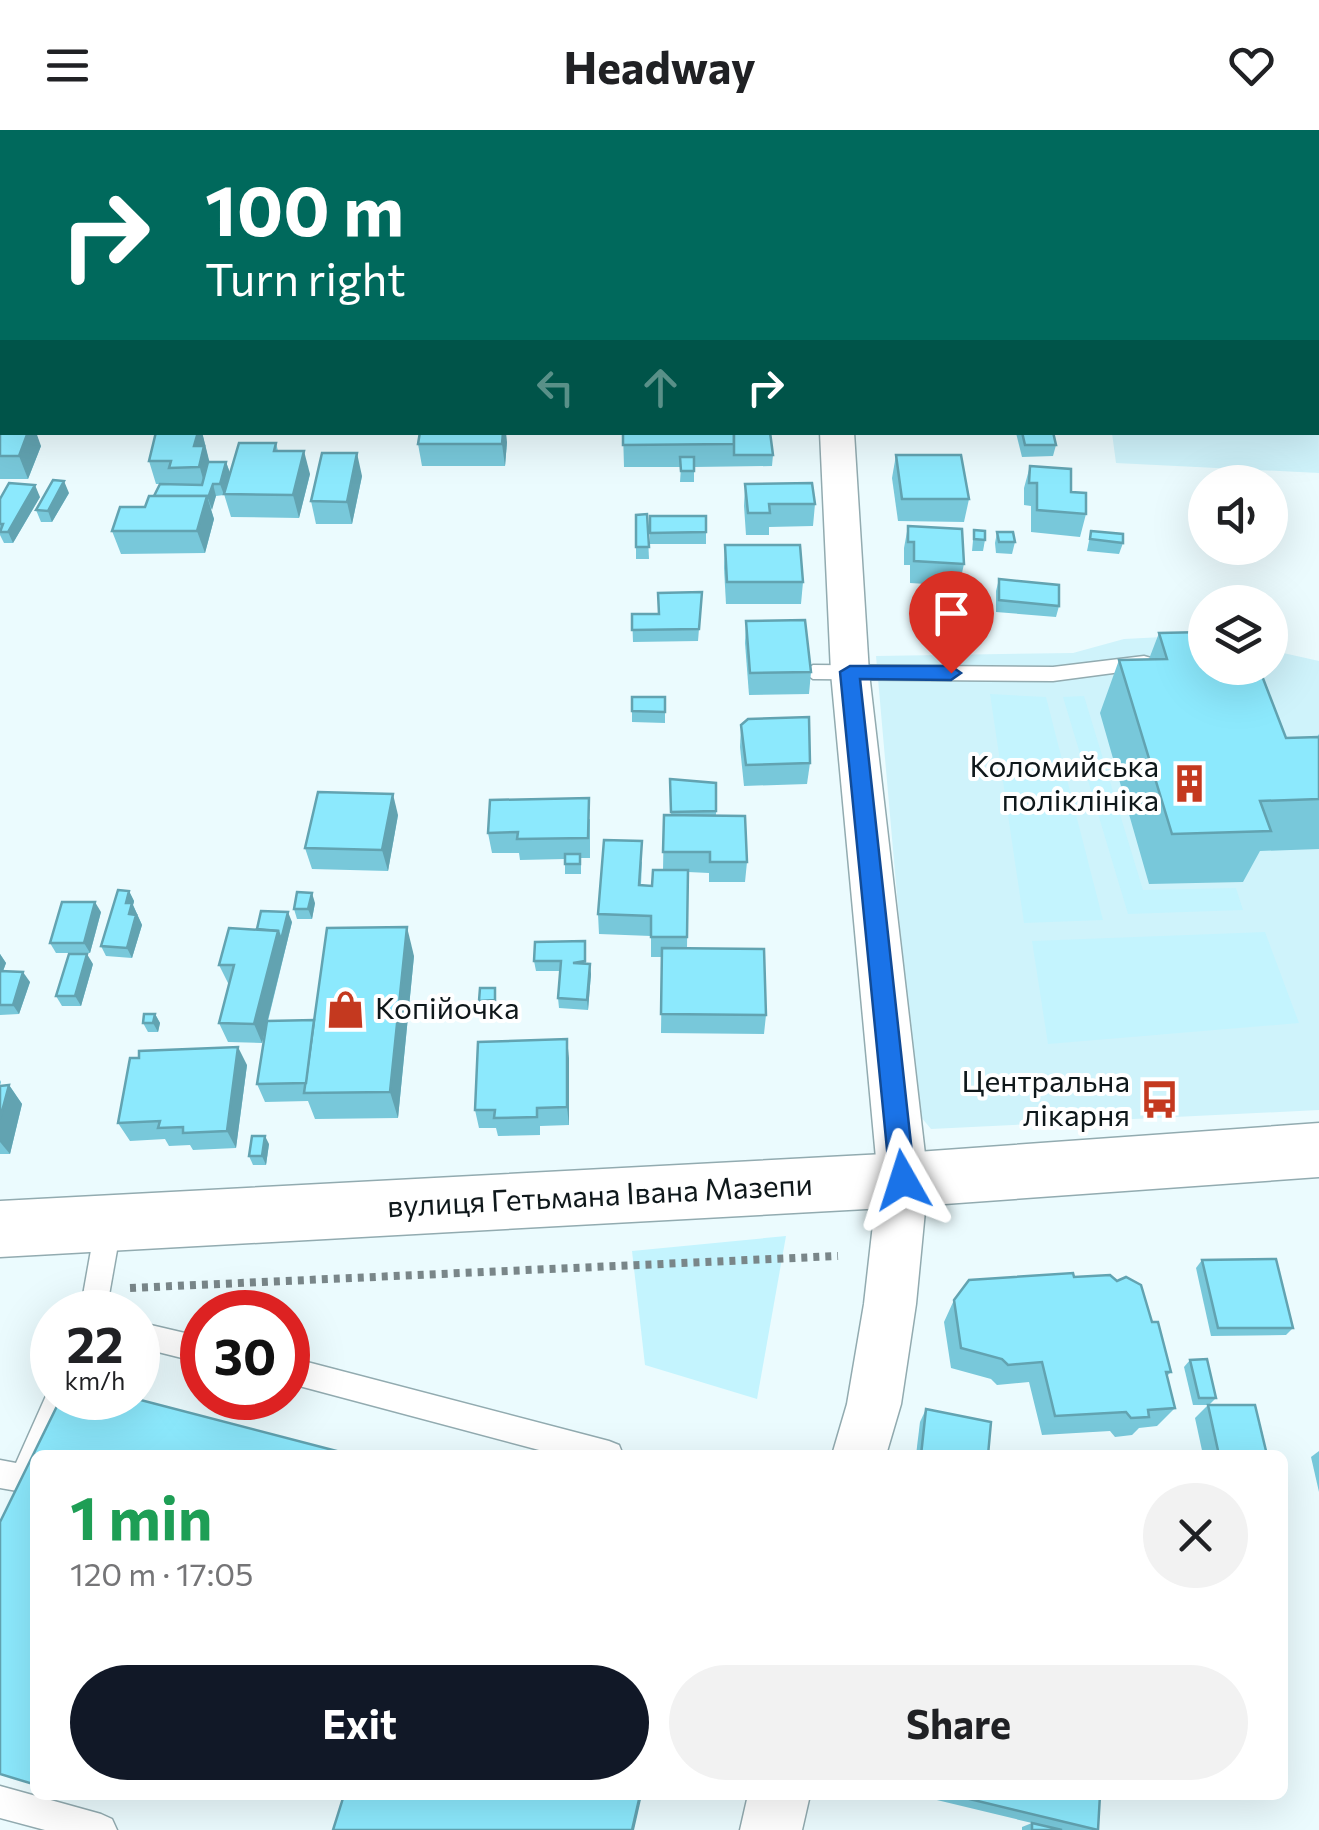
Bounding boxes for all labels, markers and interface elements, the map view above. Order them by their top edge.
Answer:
icon: menu [40,38,95,93]
text: Headway [563,38,756,93]
icon: heart [1224,38,1279,93]
text: 100 m [205,165,404,250]
icon: right [40,170,170,300]
text: Turn right [205,250,406,305]
icon: left [528,360,583,415]
icon: ahead [633,360,688,415]
icon: right [738,360,793,415]
map controls [1188,465,1288,685]
button: sound [1188,465,1288,565]
pin [909,571,994,674]
button: layers [1188,585,1288,685]
icon: arrive [924,586,979,641]
place label: Коломийська поліклініка [969,746,1159,817]
building icon: Коломийська поліклініка [1168,763,1210,805]
shop icon: Копійочка [324,988,366,1030]
place label: Копійочка [375,988,519,1025]
place label: Центральна лікарня [962,1061,1130,1132]
bus stop icon: Центральна лікарня [1139,1078,1181,1120]
position arrow [851,1128,955,1232]
street label: вулиця Гетьмана Івана Мазепи [386,1164,814,1223]
speed limit sign: 30 [180,1290,310,1420]
text: 22 [67,1312,123,1373]
text: km/h [65,1365,125,1395]
text: 1 min [70,1479,212,1552]
button: close [1143,1483,1248,1588]
text: 120 m · 17:05 [70,1553,253,1593]
button: Exit [70,1665,649,1780]
button: Share [669,1665,1248,1780]

